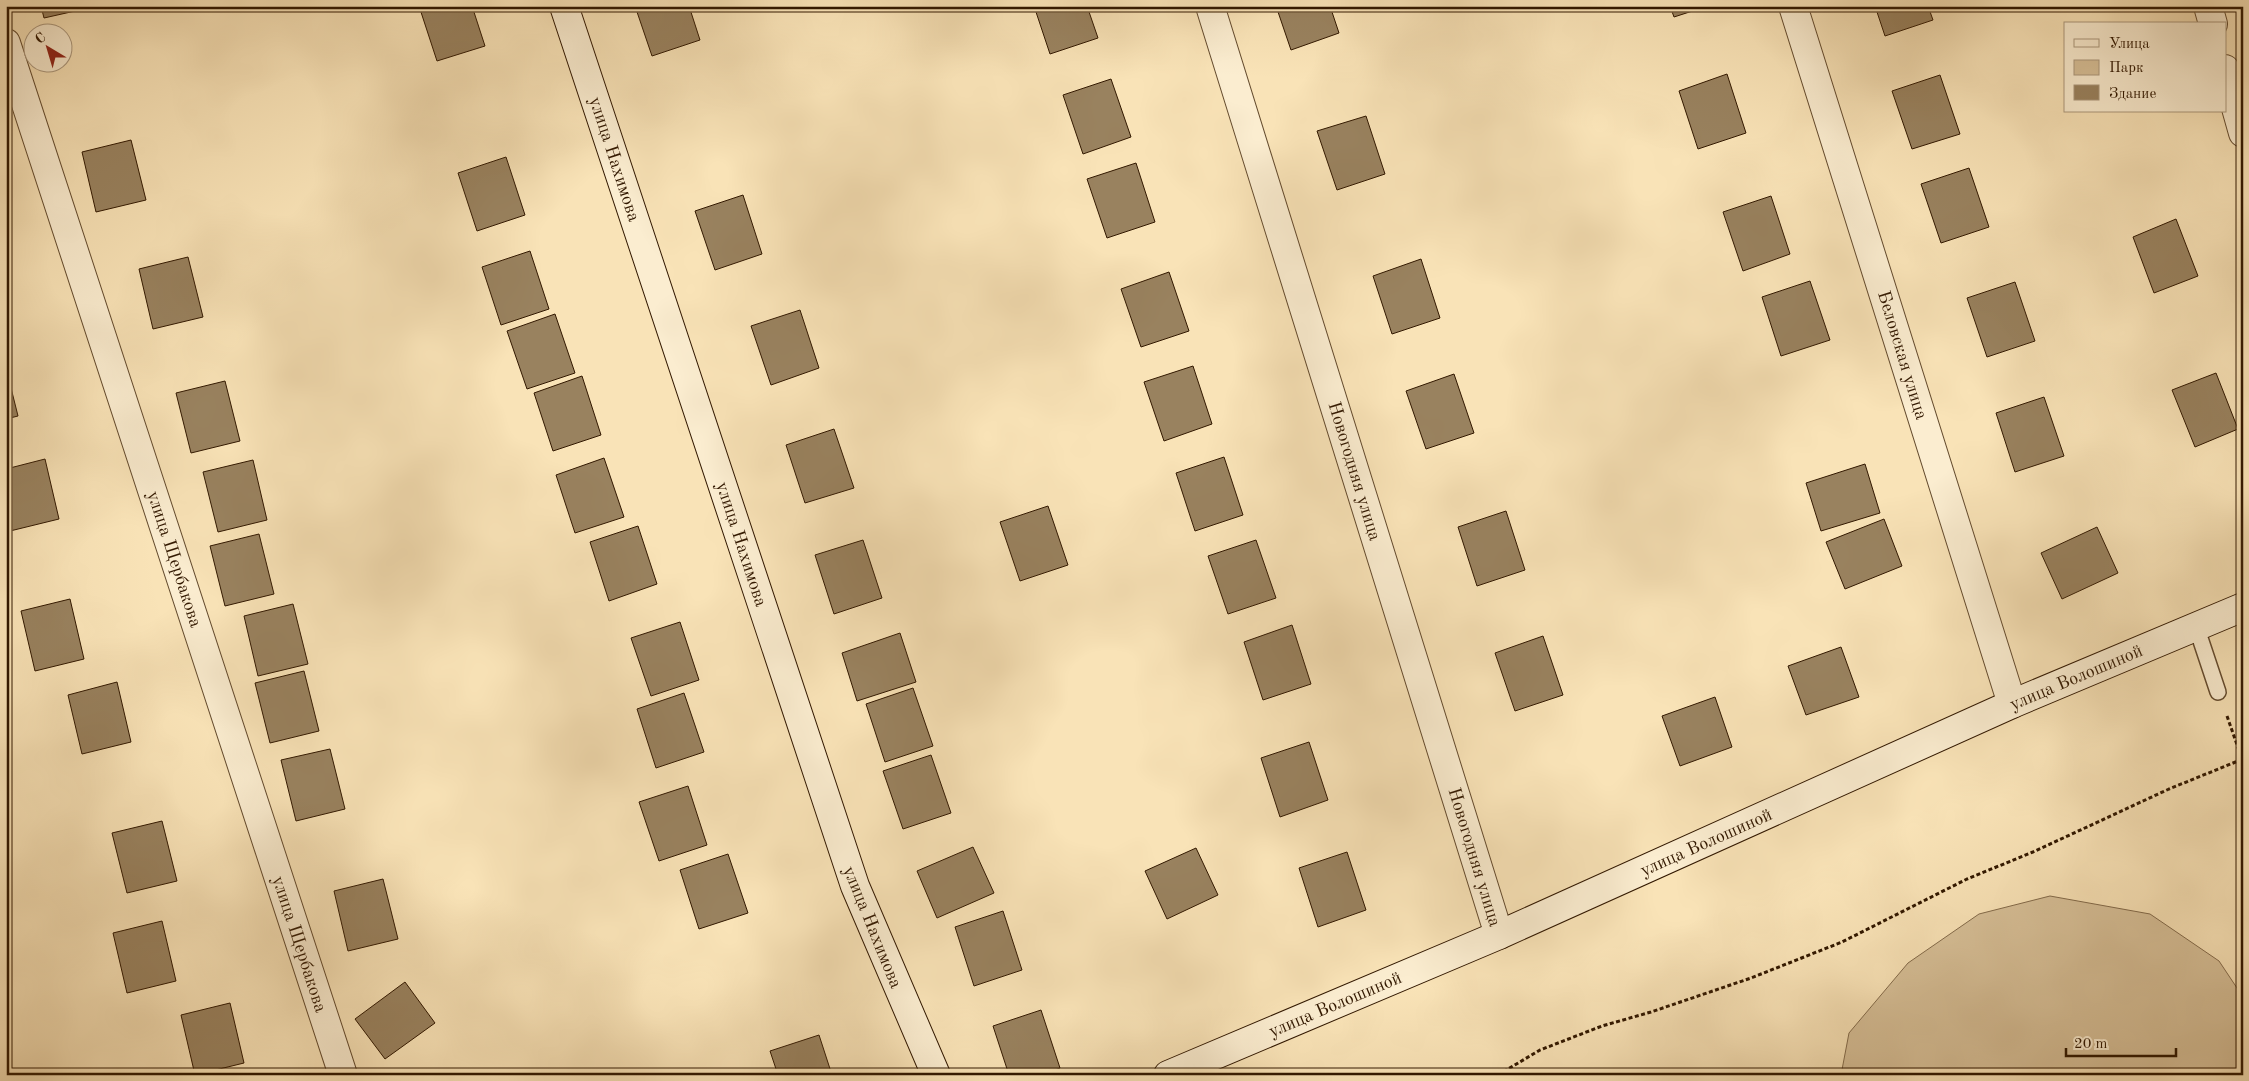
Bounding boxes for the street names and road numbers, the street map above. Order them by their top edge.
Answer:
street label: улица Нахимова [585,95,643,224]
street label: Беловская улица [1874,289,1930,422]
street label: Новогодняя улица [1324,400,1384,543]
street label: улица Нахимова [712,480,770,609]
street label: улица Щербакова [144,489,205,630]
street label: улица Волошиной [2007,642,2145,714]
street label: Новогодняя улица [1444,786,1504,929]
street label: улица Волошиной [1638,806,1775,880]
street label: улица Нахимова [839,864,905,991]
street label: улица Щербакова [269,874,330,1015]
street label: улица Волошиной [1266,969,1404,1041]

